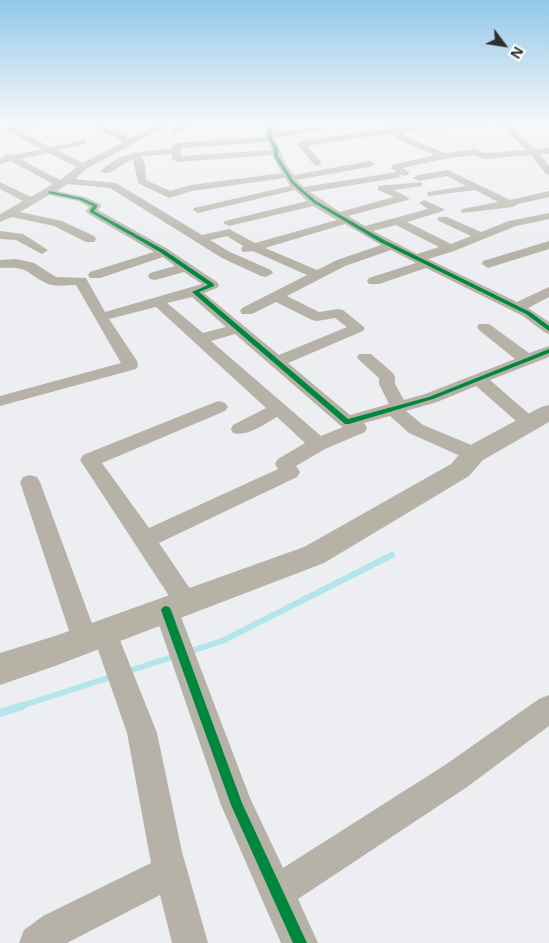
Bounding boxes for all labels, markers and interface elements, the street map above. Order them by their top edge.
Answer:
north arrow [479,20,529,70]
text: N [506,43,528,63]

